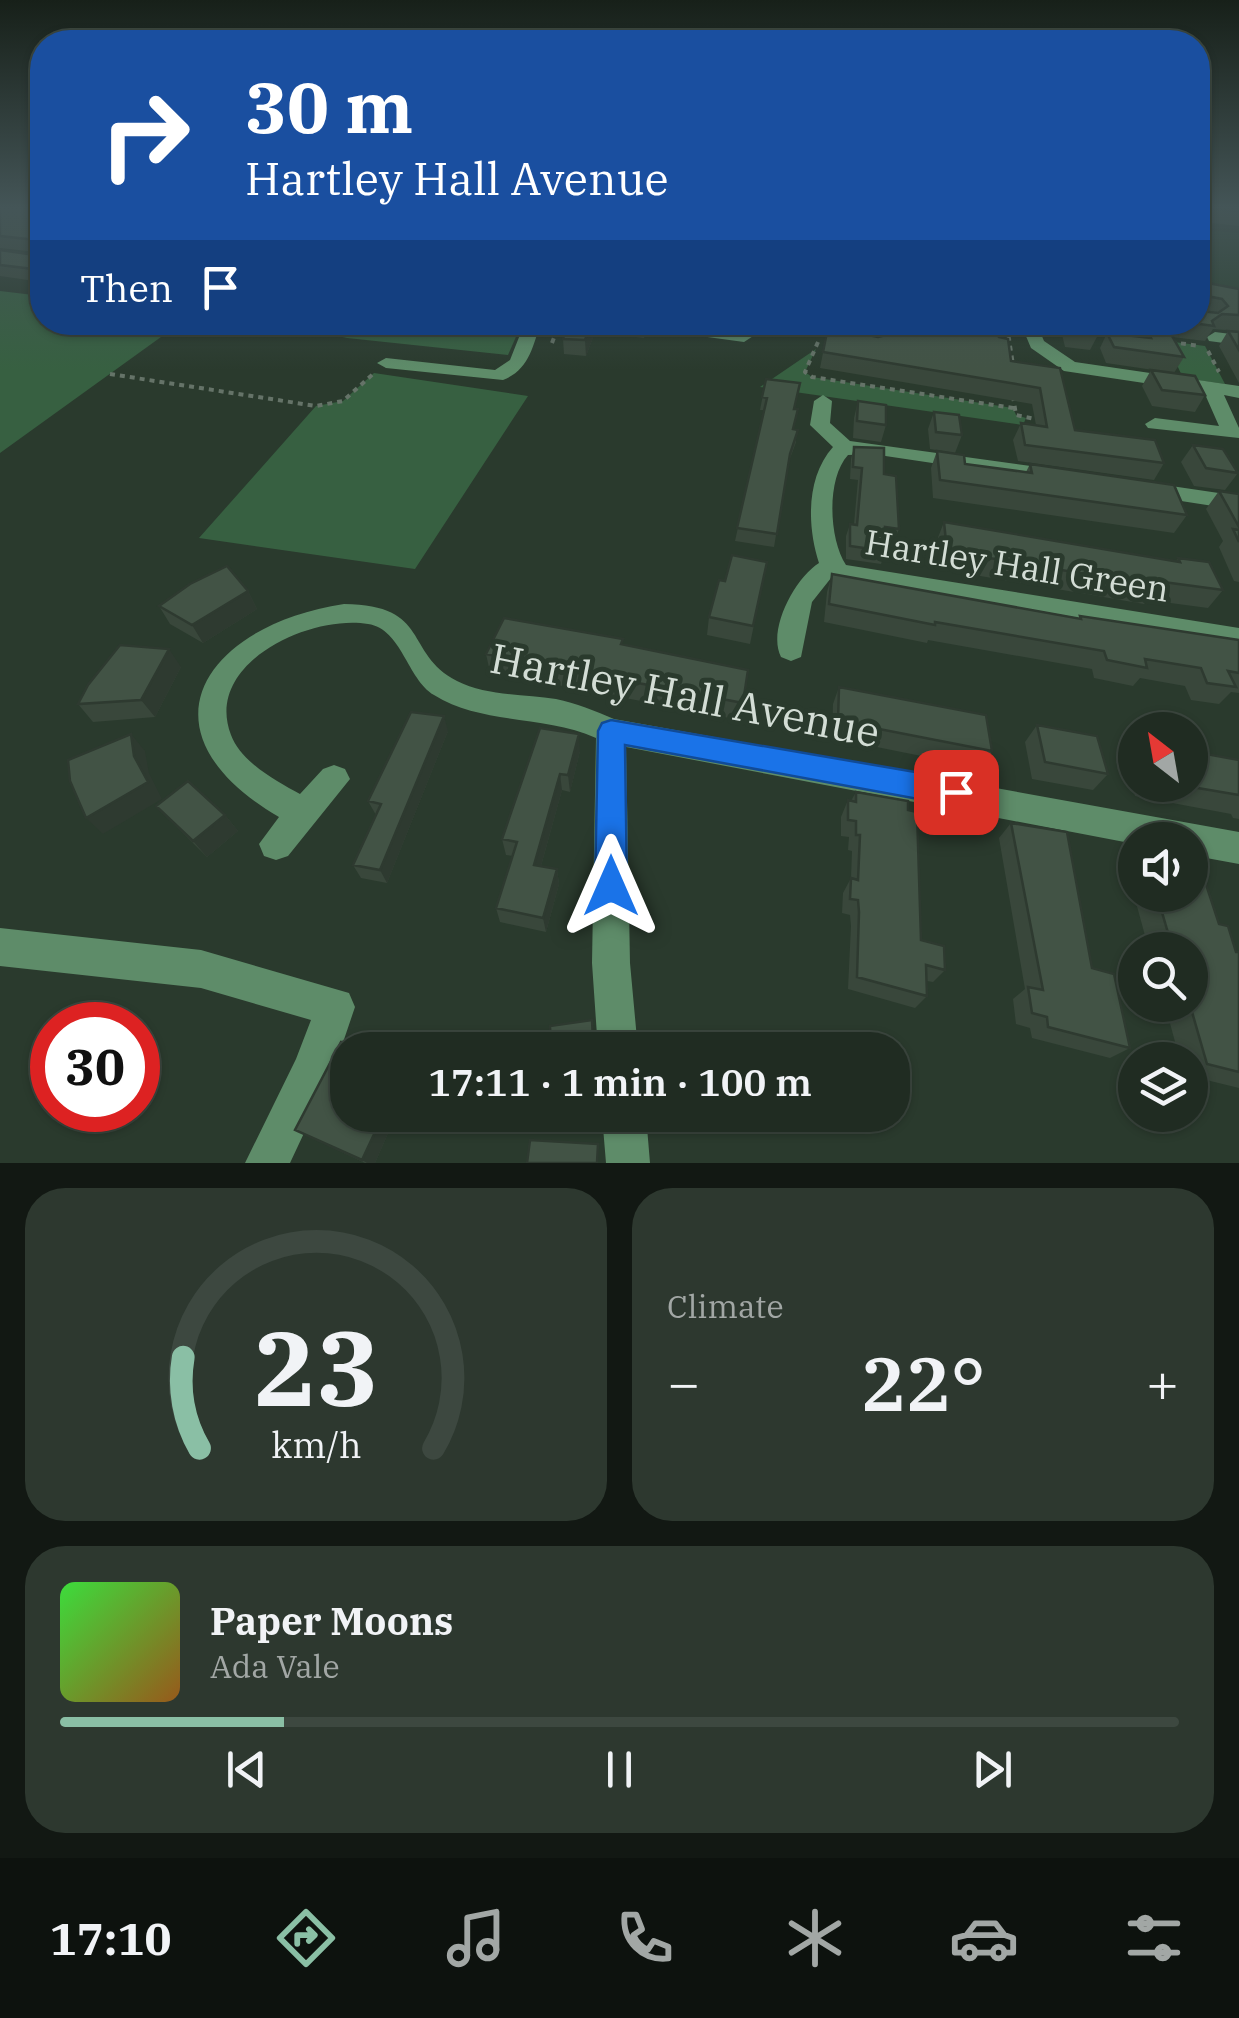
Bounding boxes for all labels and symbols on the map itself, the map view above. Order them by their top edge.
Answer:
street label: Hartley Hall Green [862,518,1172,612]
street label: Hartley Hall Avenue [486,630,884,759]
north arrow [1118,712,1208,802]
pin [914,750,999,835]
position arrow [559,834,663,938]
speed limit sign: 30 [30,1002,160,1132]

